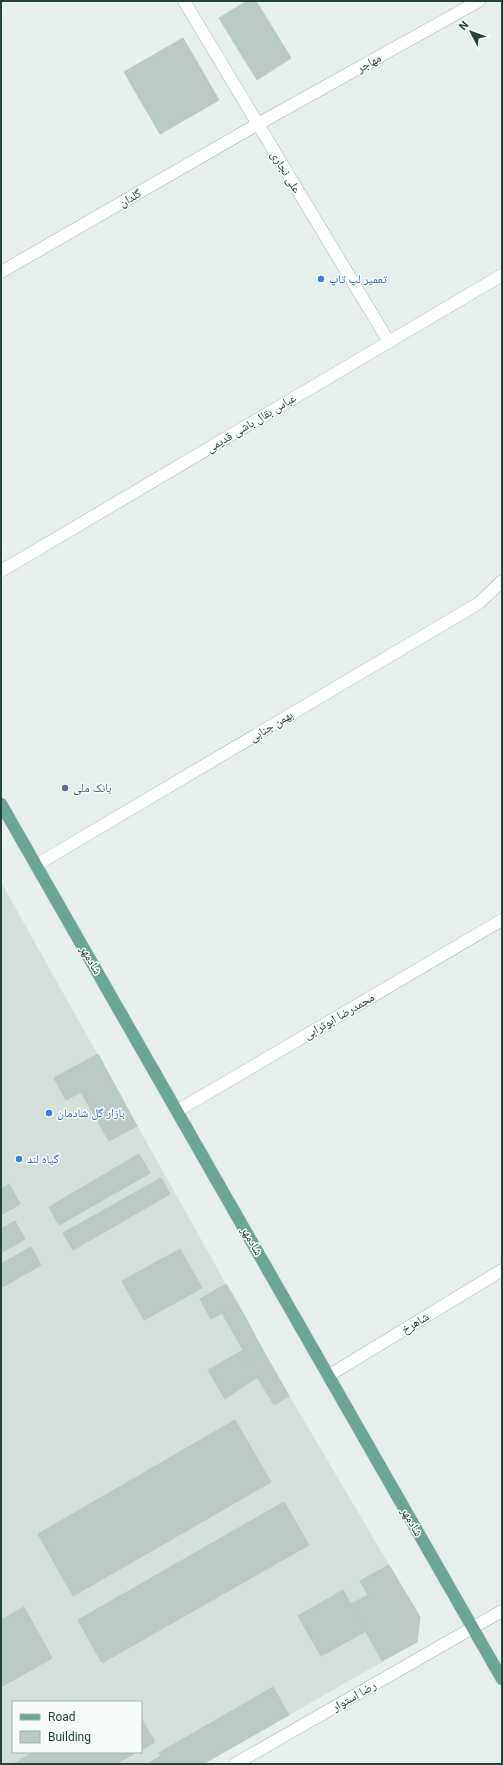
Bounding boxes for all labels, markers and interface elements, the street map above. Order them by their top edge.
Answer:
north arrow [451,12,491,52]
text: N [456,18,471,33]
street label: مهاجر [354,51,384,76]
street label: علی نجاری [268,148,304,196]
street label: گلدان [116,186,144,210]
place label: تعمیر لپ تاپ [329,272,387,286]
marker: تعمیر لپ تاپ [316,274,326,284]
street label: عباس بقال باشی قدیمی [204,391,299,456]
street label: بهمن جنابی [247,707,296,745]
place label: بانک ملی [73,781,112,795]
marker: بانک ملی [60,783,70,793]
street label: شادمهر [77,942,105,977]
street label: محمدرضا ابوترابی [301,990,377,1042]
place label: بازار گل شادمان [57,1106,125,1120]
marker: بازار گل شادمان [44,1108,54,1118]
place label: گیاه لند [27,1152,59,1166]
marker: گیاه لند [14,1154,24,1164]
street label: شادمهر [238,1223,266,1258]
street label: شاهرخ [399,1309,431,1337]
street label: شادمهر [398,1504,426,1539]
street label: رضا استوار [329,1678,379,1715]
legend [12,1701,142,1753]
text: Road [48,1710,76,1724]
text: Building [48,1730,91,1744]

